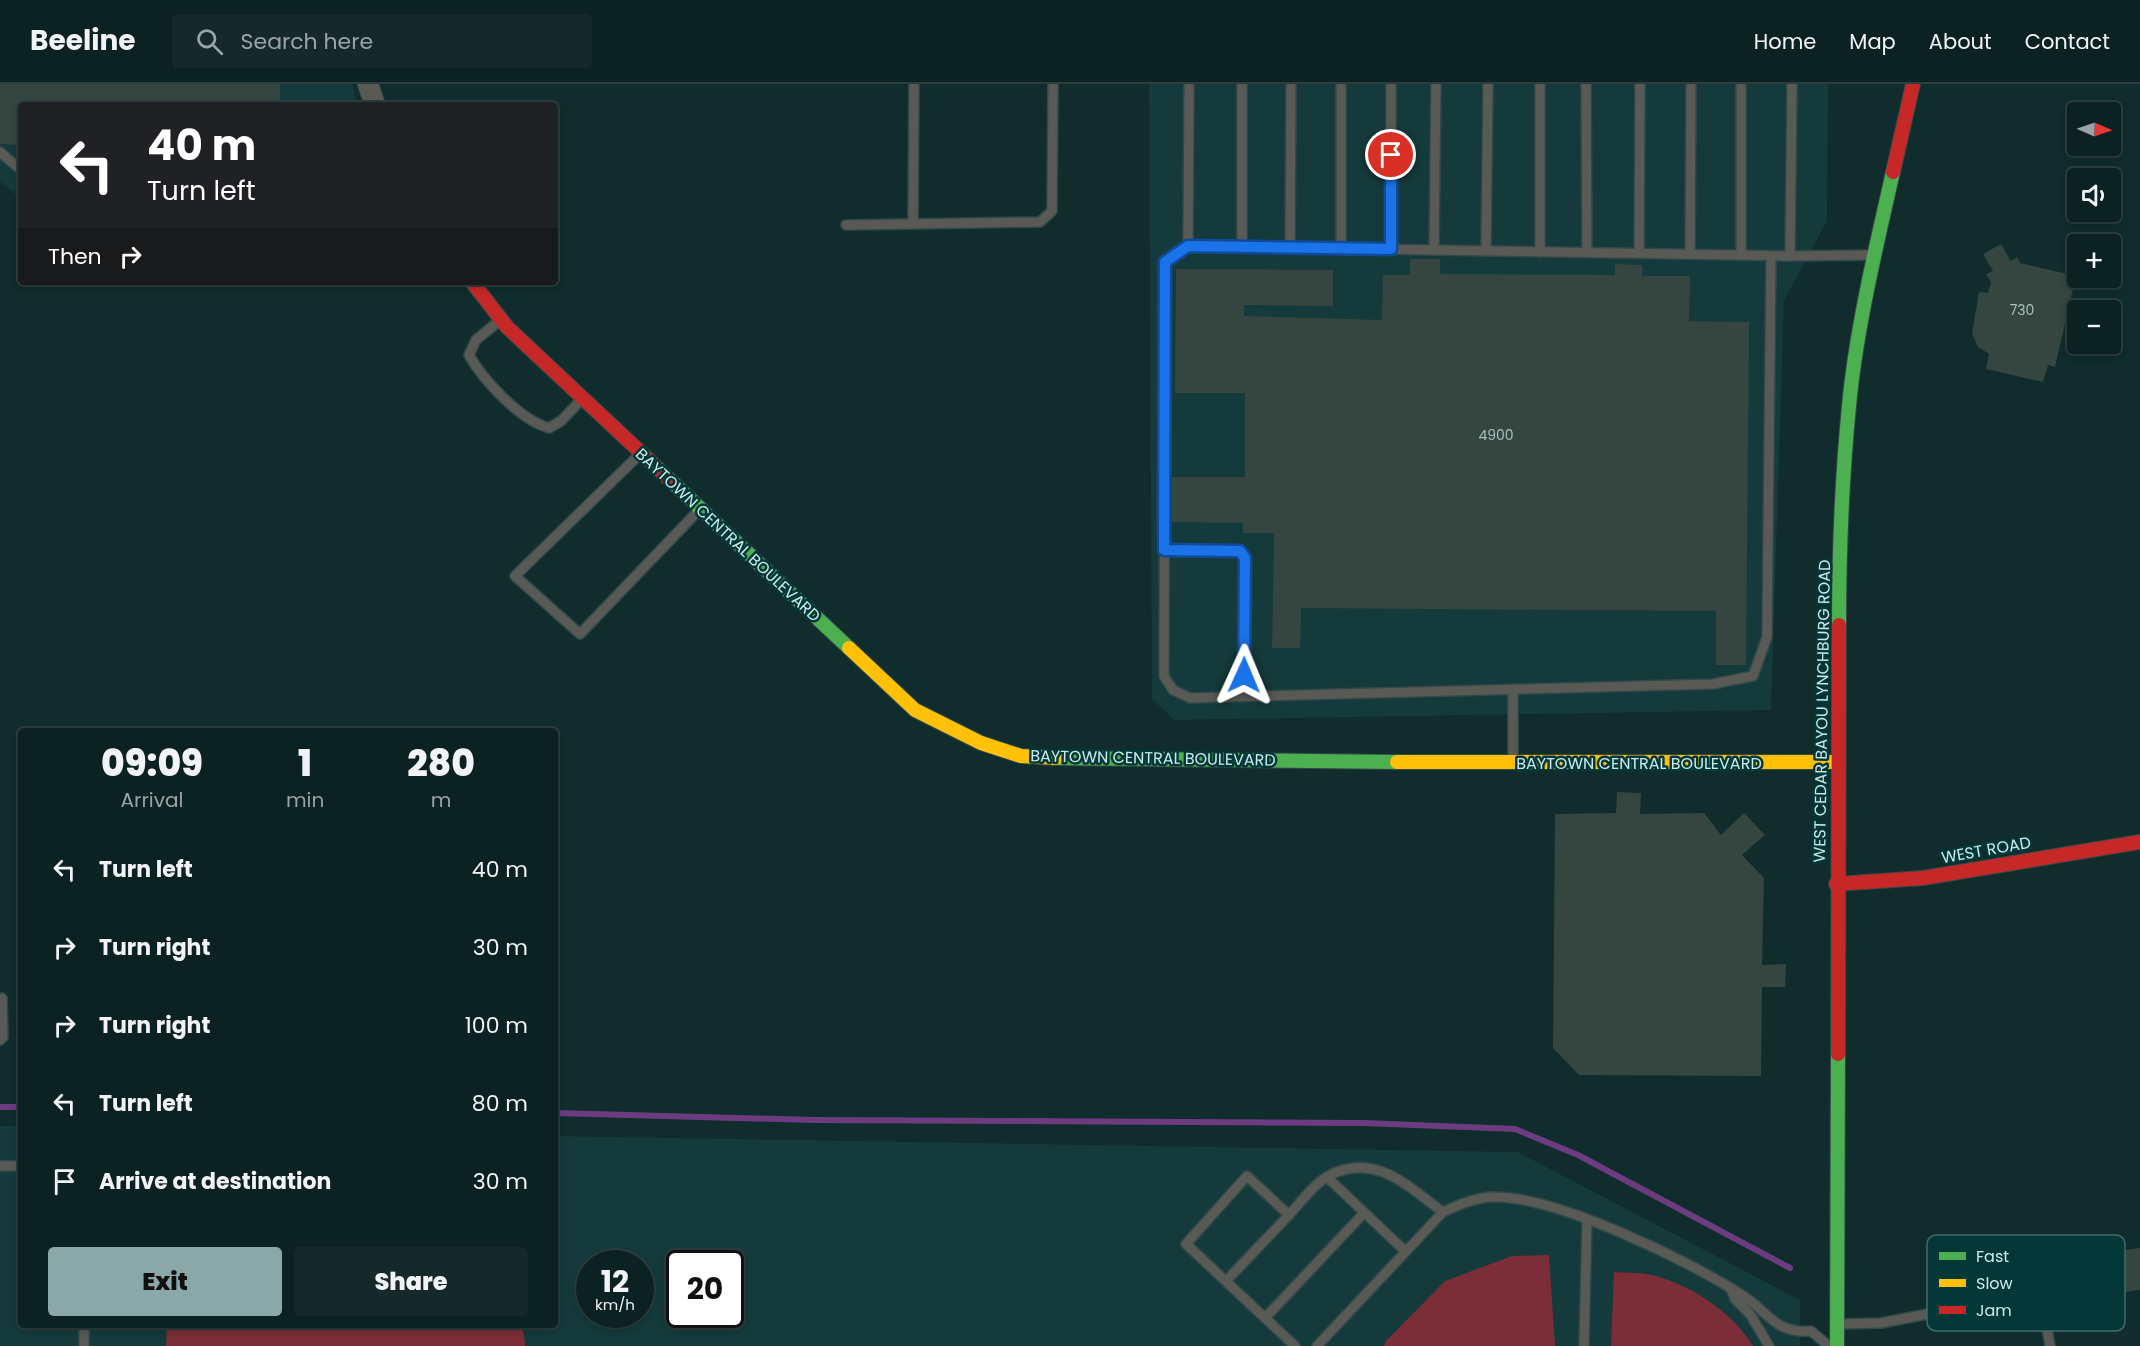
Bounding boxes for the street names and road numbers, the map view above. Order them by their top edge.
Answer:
street label: BAYTOWN CENTRAL BOULEVARD [630,443,826,627]
street label: WEST CEDAR BAYOU LYNCHBURG ROAD [1808,559,1836,863]
street label: BAYTOWN CENTRAL BOULEVARD [1030,744,1276,772]
street label: BAYTOWN CENTRAL BOULEVARD [1516,752,1762,775]
street label: WEST ROAD [1939,831,2033,869]

